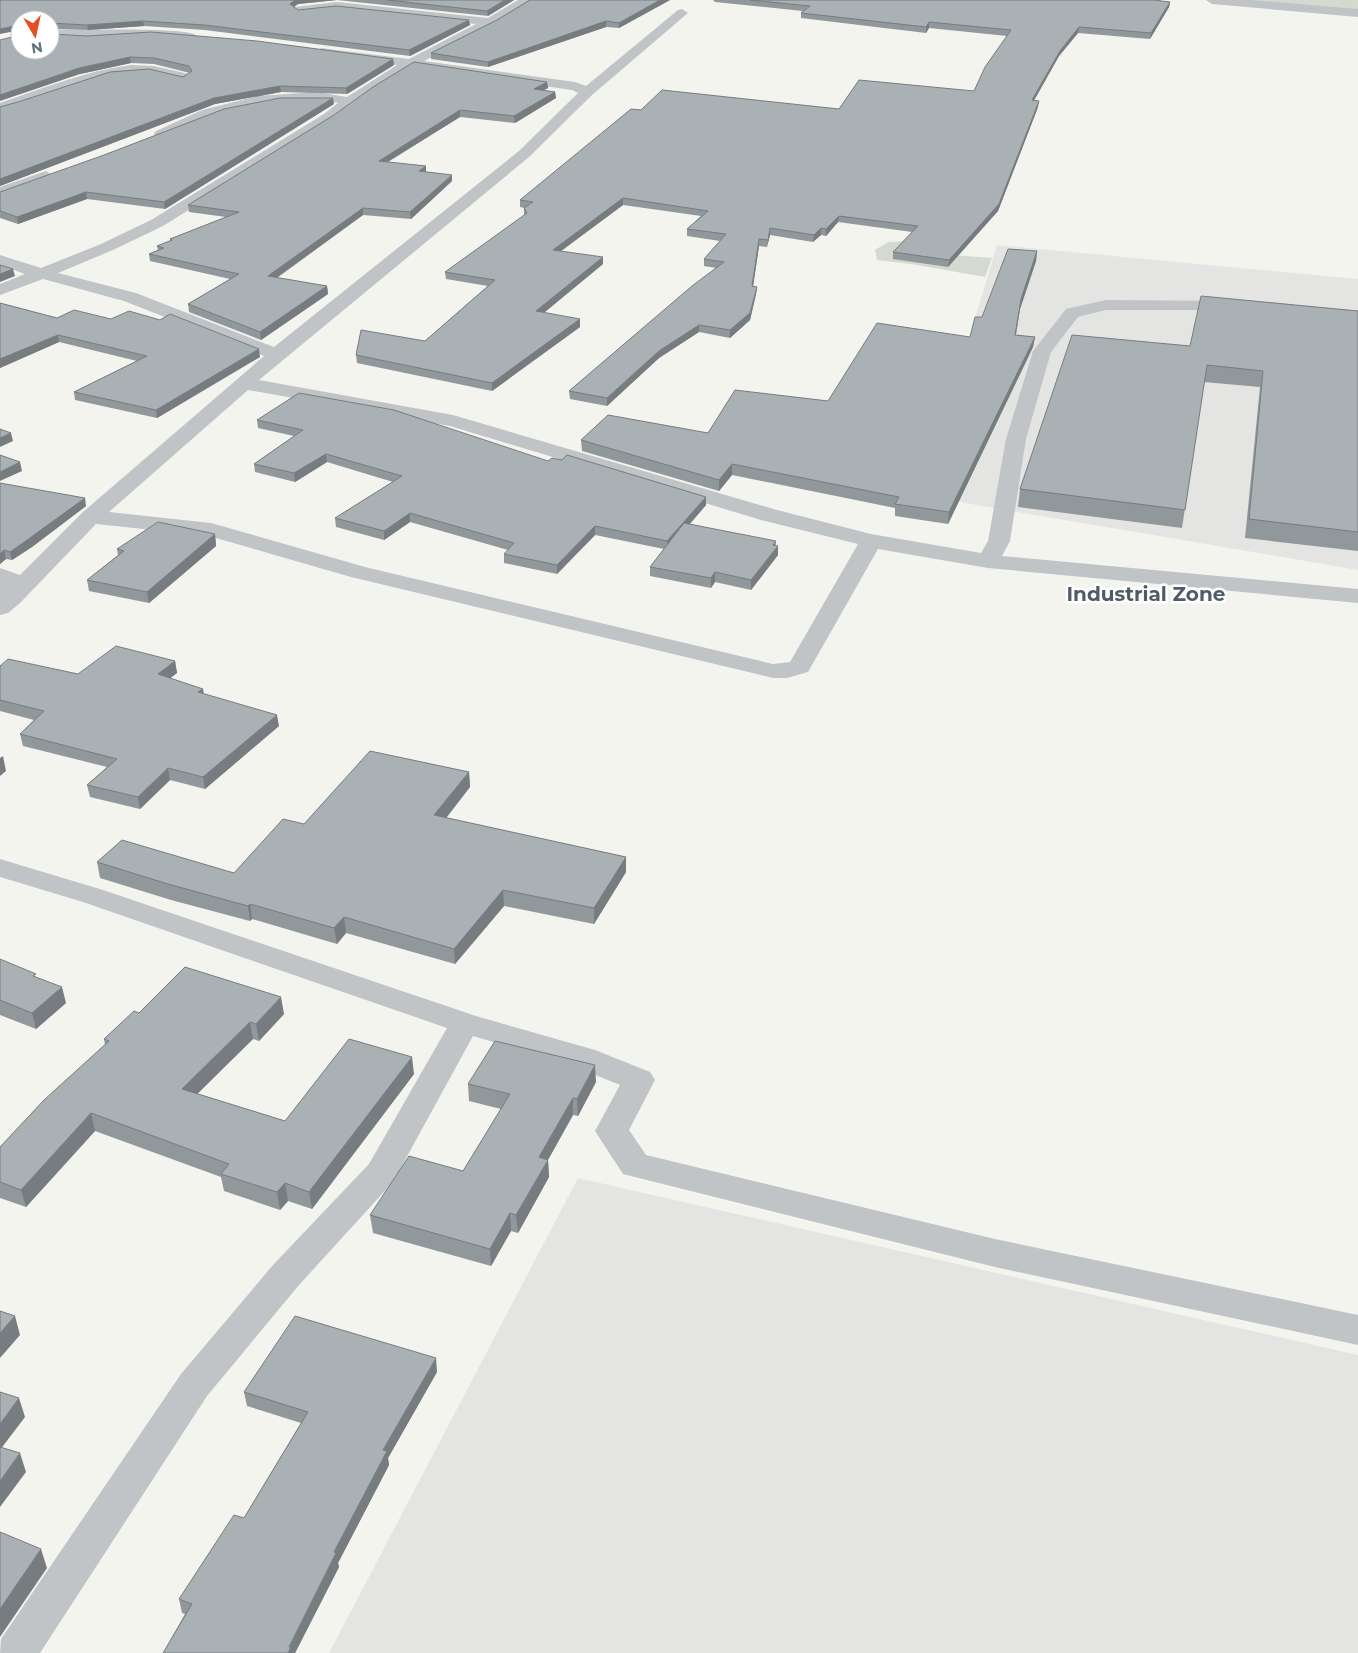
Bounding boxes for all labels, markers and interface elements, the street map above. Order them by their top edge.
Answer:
north arrow [10,10,60,60]
text: N [30,38,44,58]
district label: Industrial Zone [1067,582,1225,606]

